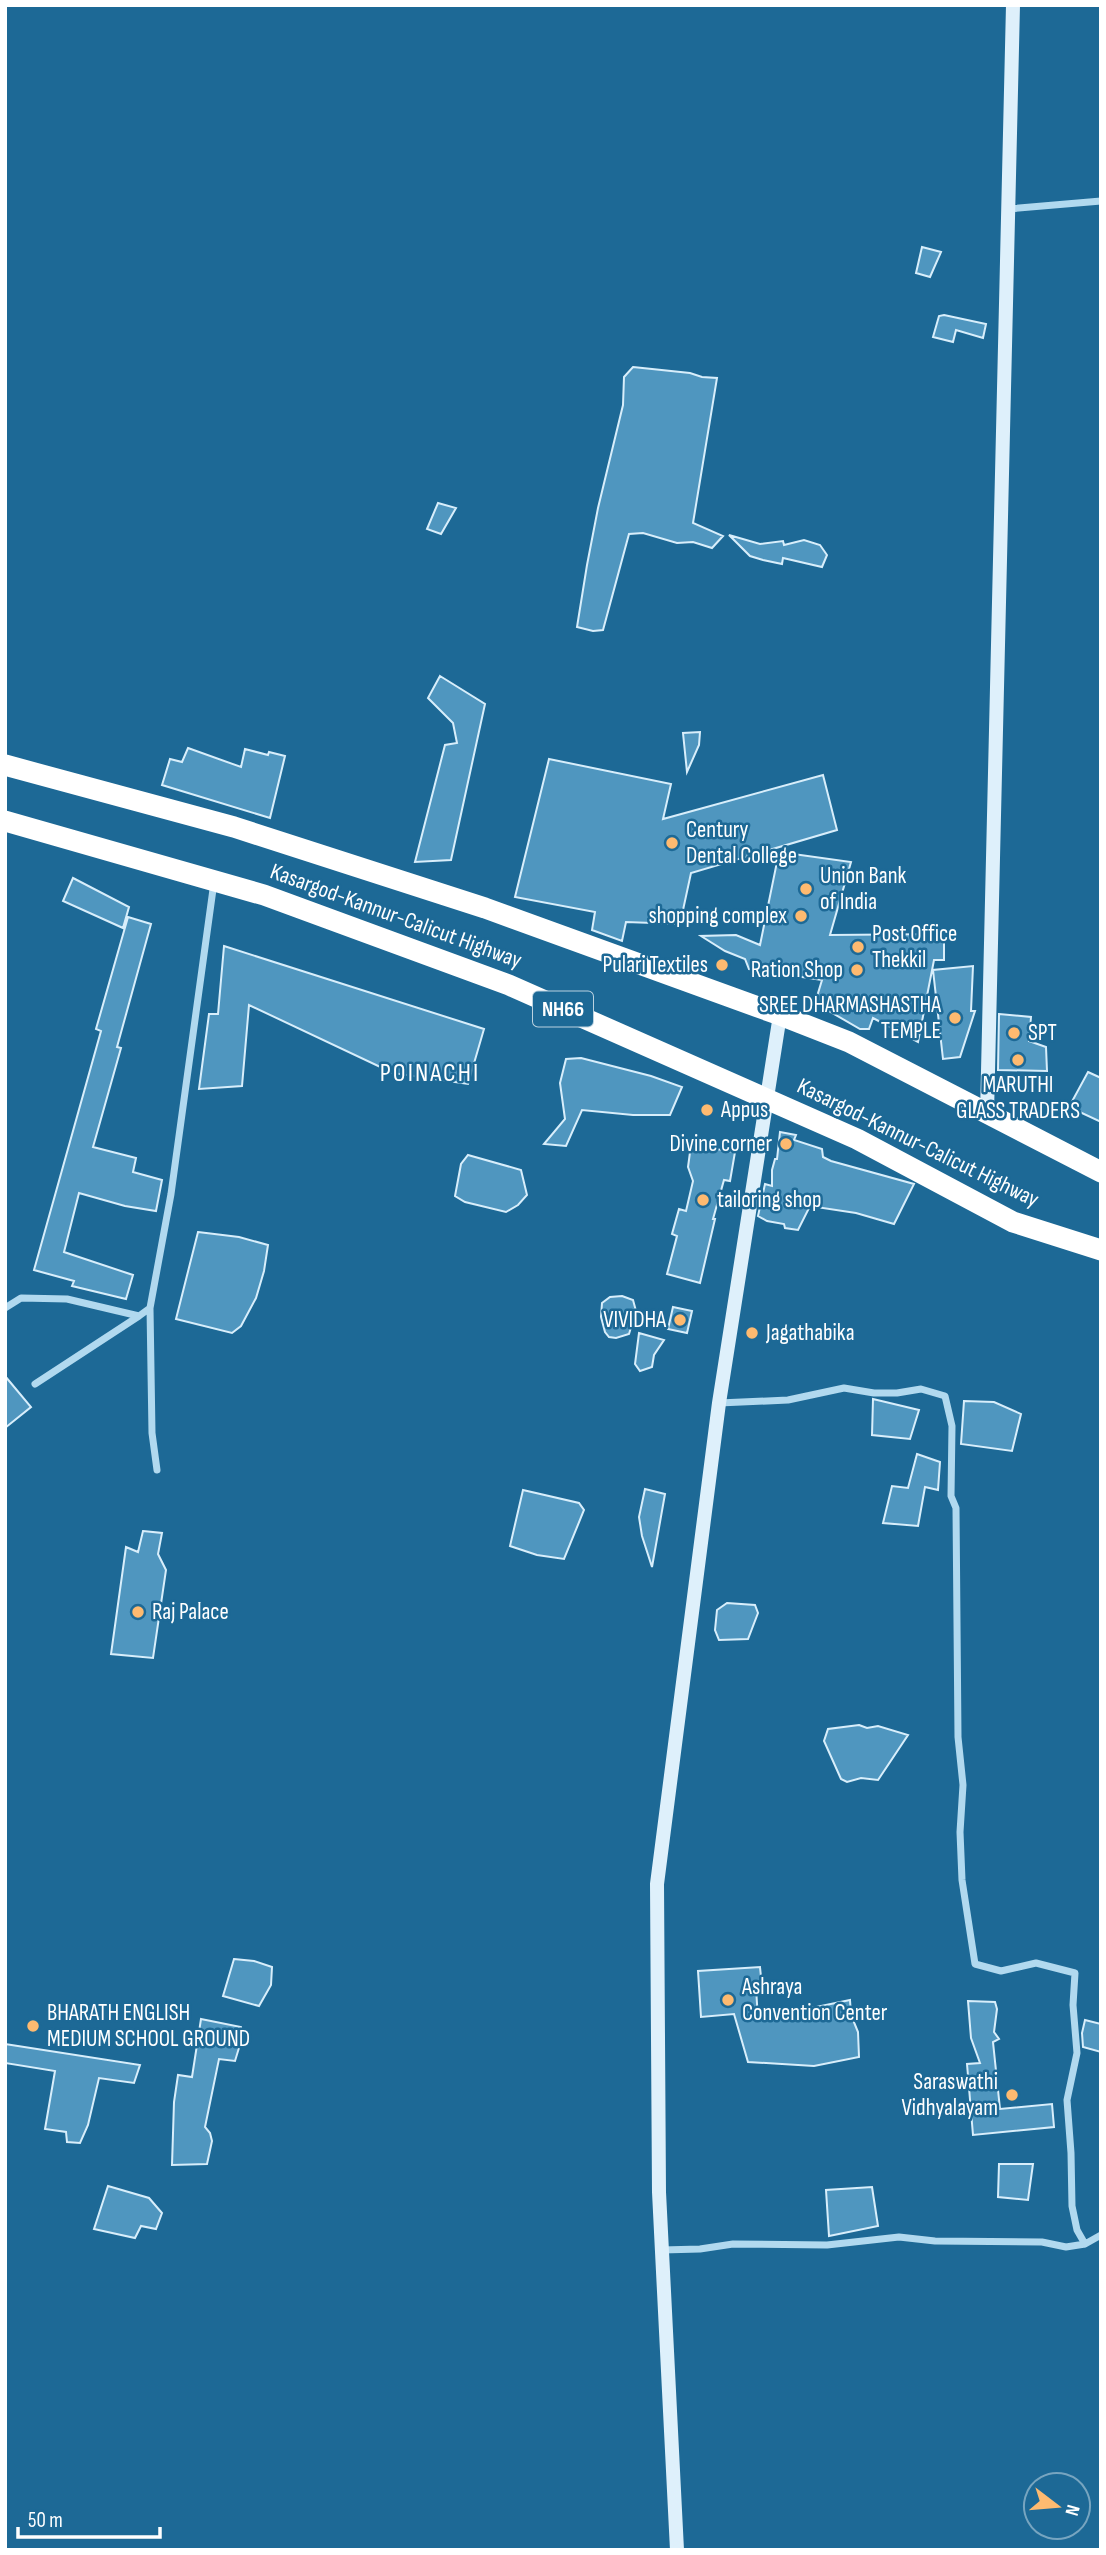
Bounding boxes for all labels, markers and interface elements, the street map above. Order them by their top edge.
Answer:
place label: Century Dental College [686,816,797,870]
marker: Century Dental College [664,835,680,851]
street label: Kasargod-Kannur-Calicut Highway [266,857,526,975]
place label: Union Bank of India [820,862,907,916]
marker: Union Bank of India [798,881,814,897]
place label: shopping complex [648,902,787,930]
marker: shopping complex [793,908,809,924]
place label: Post Office Thekkil [872,920,957,974]
marker: Post Office Thekkil [850,939,866,955]
place label: Pulari Textiles [603,951,708,979]
place label: Ration Shop [751,956,843,984]
marker: Pulari Textiles [714,957,730,973]
marker: Ration Shop [849,962,865,978]
place label: SREE DHARMASHASTHA TEMPLE [759,991,941,1045]
road number: NH66 [533,992,593,1026]
marker: SREE DHARMASHASTHA TEMPLE [947,1010,963,1026]
place label: SPT [1028,1019,1057,1047]
marker: SPT [1006,1025,1022,1041]
marker: MARUTHI GLASS TRADERS [1010,1052,1026,1068]
district label: POINACHI [380,1058,480,1089]
place label: MARUTHI GLASS TRADERS [956,1071,1080,1125]
street label: Kasargod-Kannur-Calicut Highway [793,1072,1044,1214]
place label: Appus [720,1096,768,1124]
marker: Appus [699,1102,715,1118]
place label: Divine corner [670,1130,772,1158]
marker: Divine corner [778,1136,794,1152]
place label: tailoring shop [717,1186,822,1214]
marker: tailoring shop [695,1192,711,1208]
place label: VIVIDHA [603,1306,666,1334]
marker: VIVIDHA [672,1312,688,1328]
place label: Jagathabika [765,1319,854,1347]
marker: Jagathabika [744,1325,760,1341]
place label: Raj Palace [152,1598,229,1626]
marker: Raj Palace [130,1604,146,1620]
place label: Ashraya Convention Center [741,1973,888,2027]
marker: Ashraya Convention Center [720,1992,736,2008]
place label: BHARATH ENGLISH MEDIUM SCHOOL GROUND [47,1999,250,2053]
marker: BHARATH ENGLISH MEDIUM SCHOOL GROUND [25,2018,41,2034]
place label: Saraswathi Vidhyalayam [901,2068,998,2122]
marker: Saraswathi Vidhyalayam [1004,2087,1020,2103]
north arrow [1022,2471,1092,2541]
scale bar [18,2496,159,2540]
text: N [1059,2502,1084,2518]
text: 50 m [28,2508,63,2533]

